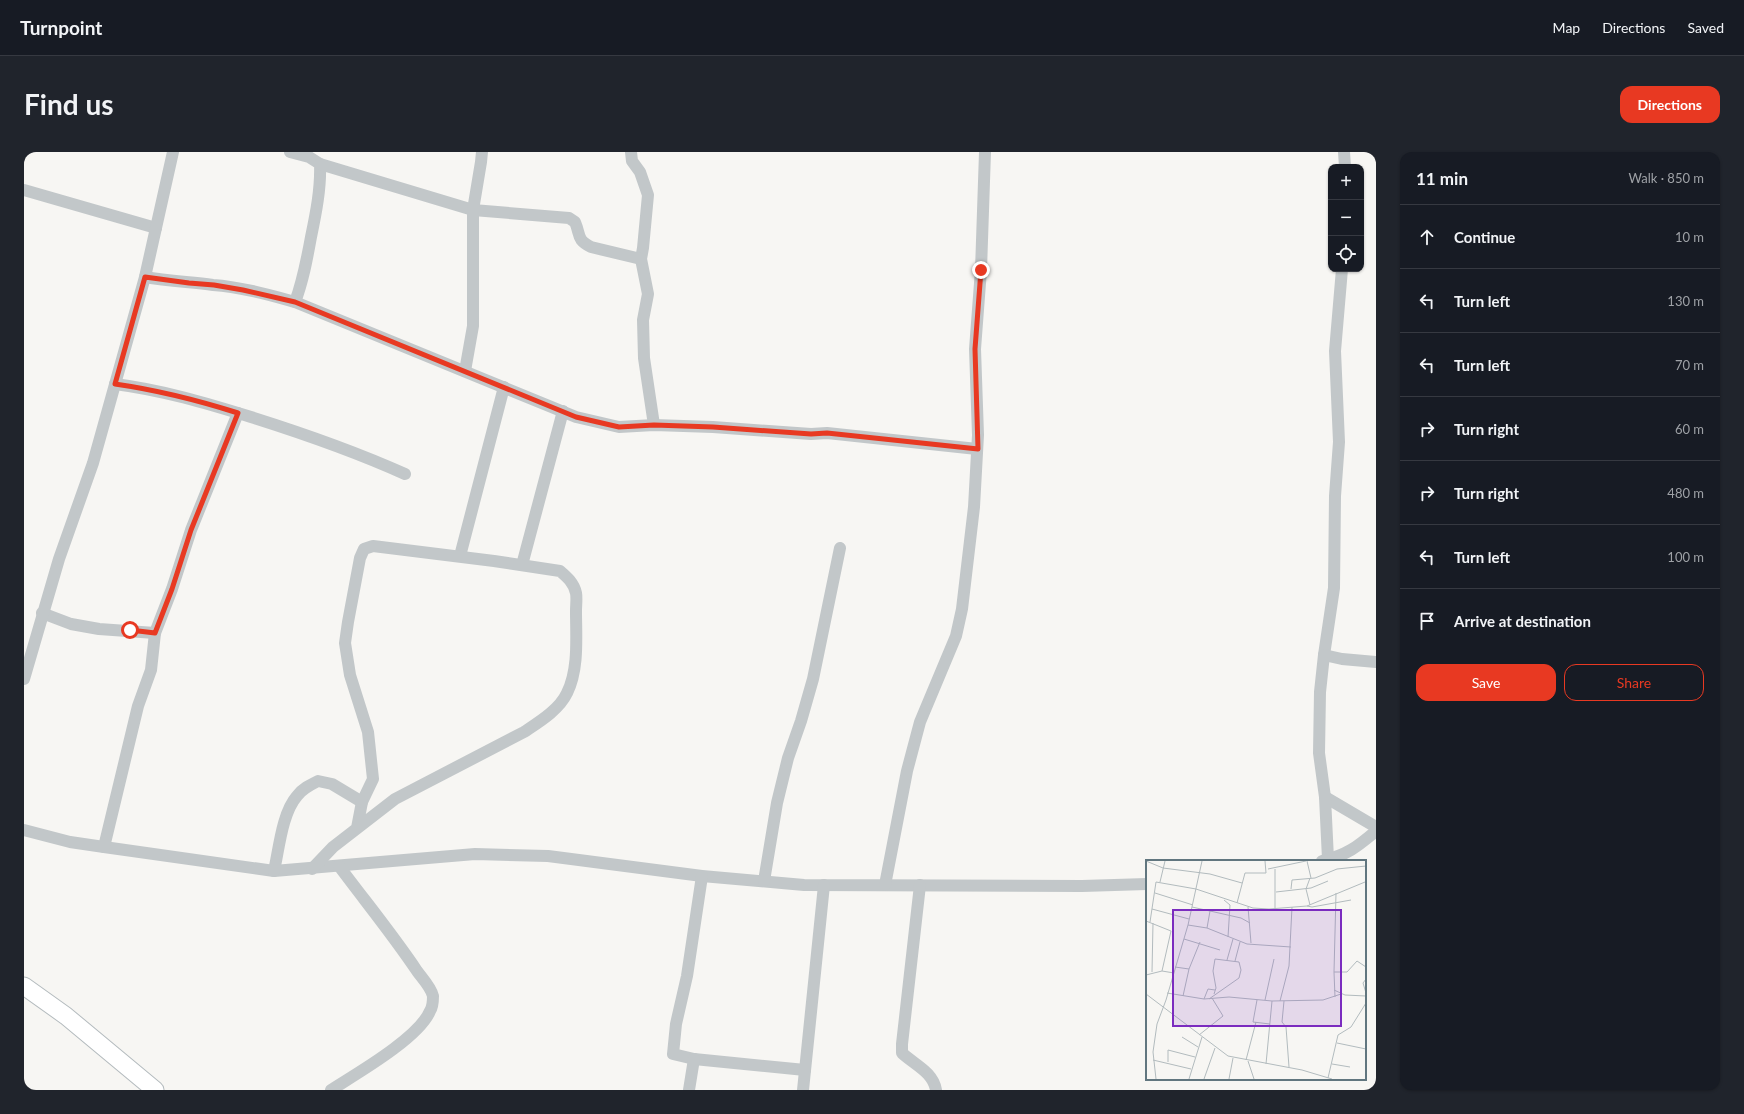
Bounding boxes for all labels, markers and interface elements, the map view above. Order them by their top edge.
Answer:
text: Turnpoint [20,16,102,39]
text: Map [1553,19,1580,36]
text: Directions [1602,19,1665,36]
text: Saved [1687,19,1724,36]
button: Directions [1620,86,1720,123]
text: Find us [24,87,114,121]
map controls [1328,164,1364,272]
button: + [1328,164,1364,200]
text: 11 min [1416,168,1468,189]
text: Walk · 850 m [1628,170,1704,186]
button: − [1328,200,1364,236]
icon: ahead [1416,226,1438,248]
text: Continue [1454,228,1515,246]
text: 10 m [1675,229,1704,245]
button: locate [1328,236,1364,272]
route end [972,261,990,279]
icon: left [1416,290,1438,312]
text: Turn left [1454,292,1510,310]
text: 130 m [1667,293,1704,309]
icon: left [1416,354,1438,376]
text: Turn left [1454,356,1510,374]
text: 70 m [1675,357,1704,373]
icon: right [1416,418,1438,440]
text: Turn right [1454,420,1519,438]
text: 60 m [1675,421,1704,437]
icon: right [1416,482,1438,504]
text: Turn right [1454,484,1519,502]
text: 480 m [1667,485,1704,501]
icon: left [1416,546,1438,568]
text: Turn left [1454,548,1510,566]
text: 100 m [1667,549,1704,565]
icon: arrive [1416,610,1438,632]
text: Arrive at destination [1454,612,1591,630]
route start [121,621,139,639]
button: Save [1416,664,1556,701]
button: Share [1564,664,1704,701]
inset map [1146,860,1366,1080]

